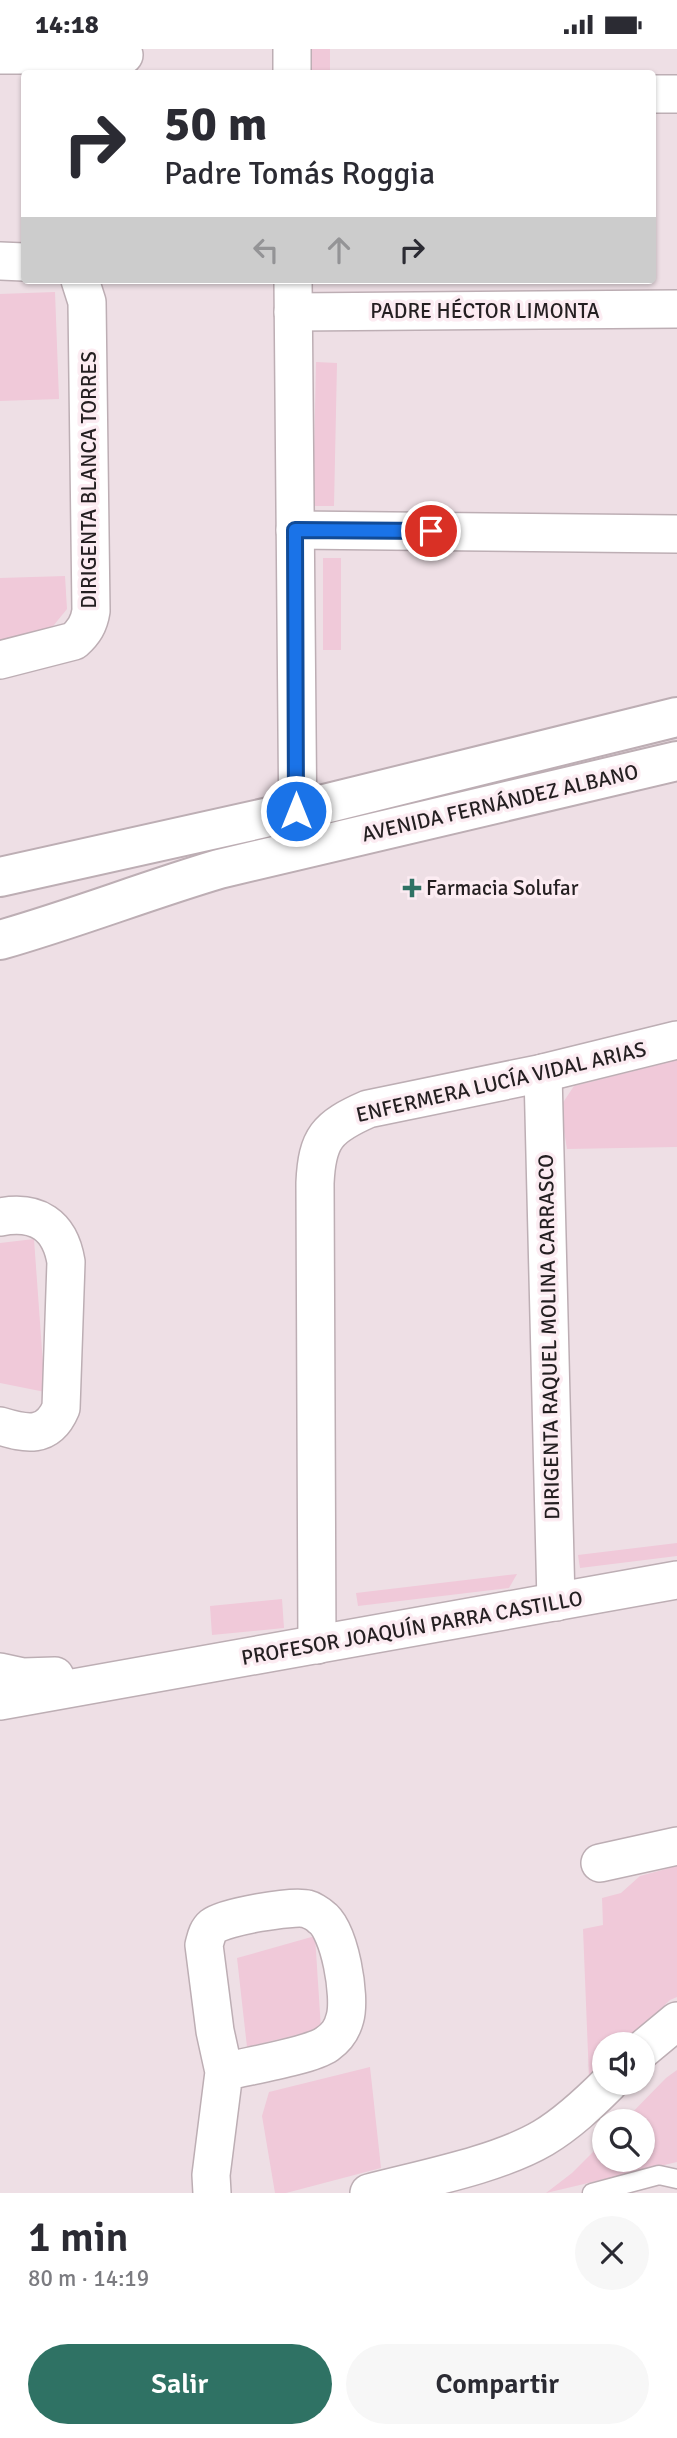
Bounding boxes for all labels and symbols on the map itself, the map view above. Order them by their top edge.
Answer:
street label: PADRE HÉCTOR LIMONTA [370,298,600,324]
street label: DIRIGENTA BLANCA TORRES [76,351,102,609]
pin [401,501,461,561]
street label: AVENIDA FERNÁNDEZ ALBANO [359,759,641,847]
position arrow [259,774,333,848]
place label: Farmacia Solufar [426,875,579,901]
marker: Farmacia Solufar [404,880,420,896]
street label: ENFERMERA LUCÍA VIDAL ARIAS [353,1036,649,1128]
street label: DIRIGENTA RAQUEL MOLINA CARRASCO [533,1154,565,1520]
street label: PROFESOR JOAQUÍN PARRA CASTILLO [239,1585,585,1671]

